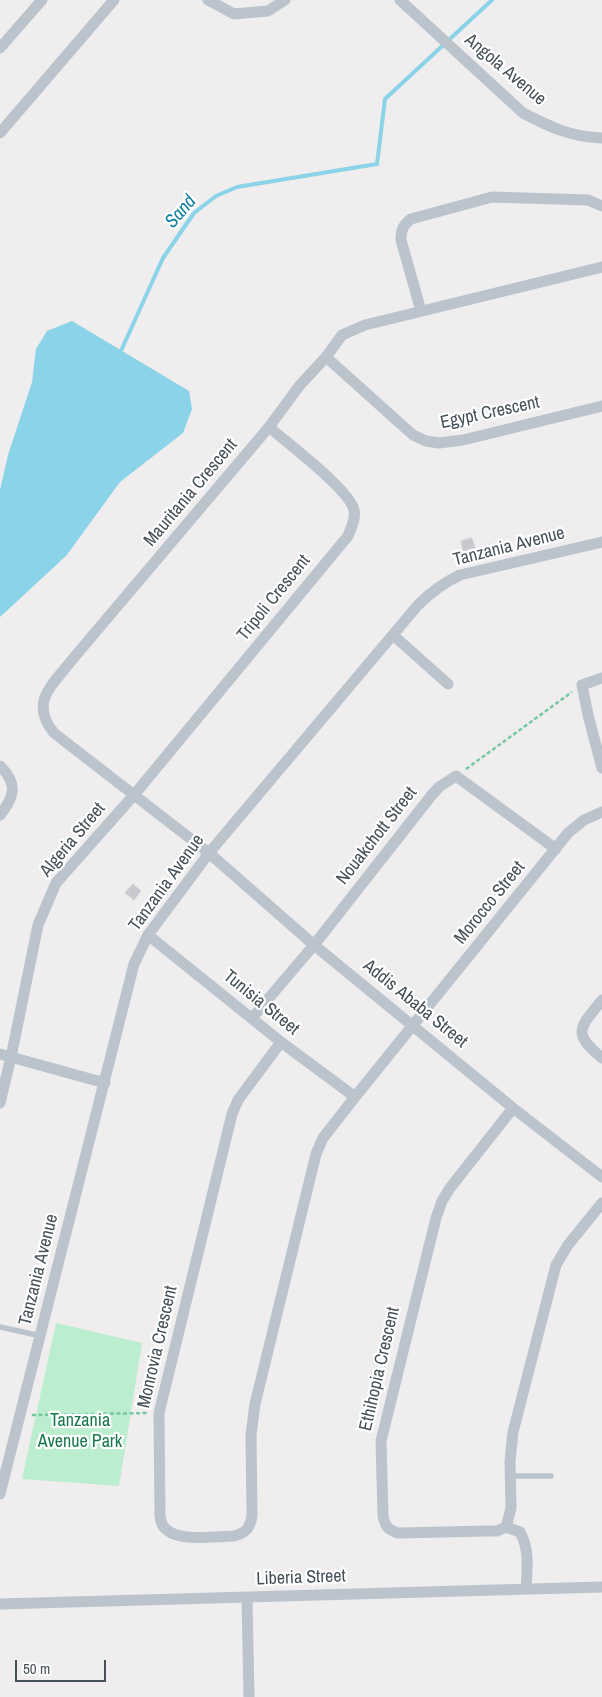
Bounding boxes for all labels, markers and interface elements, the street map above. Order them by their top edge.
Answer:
street label: Angola Avenue [460,30,550,110]
water label: Sand [160,191,202,233]
street label: Egypt Crescent [438,392,542,434]
street label: Mauritania Crescent [140,435,242,551]
street label: Tanzania Avenue [451,523,567,571]
street label: Tripoli Crescent [233,551,315,645]
street label: Nouakchott Street [332,783,422,889]
street label: Algeria Street [36,798,110,882]
street label: Tanzania Avenue [125,830,209,936]
street label: Morocco Street [450,857,530,949]
street label: Addis Ababa Street [358,955,472,1053]
street label: Tunisia Street [219,966,303,1040]
street label: Tanzania Avenue [15,1212,63,1328]
street label: Monrovia Crescent [133,1284,183,1410]
street label: Ethihopia Crescent [355,1305,405,1433]
park label: Tanzania Avenue Park [38,1410,122,1452]
street label: Liberia Street [256,1566,346,1590]
scale bar [18,1650,109,1682]
text: 50 m [23,1658,50,1679]

